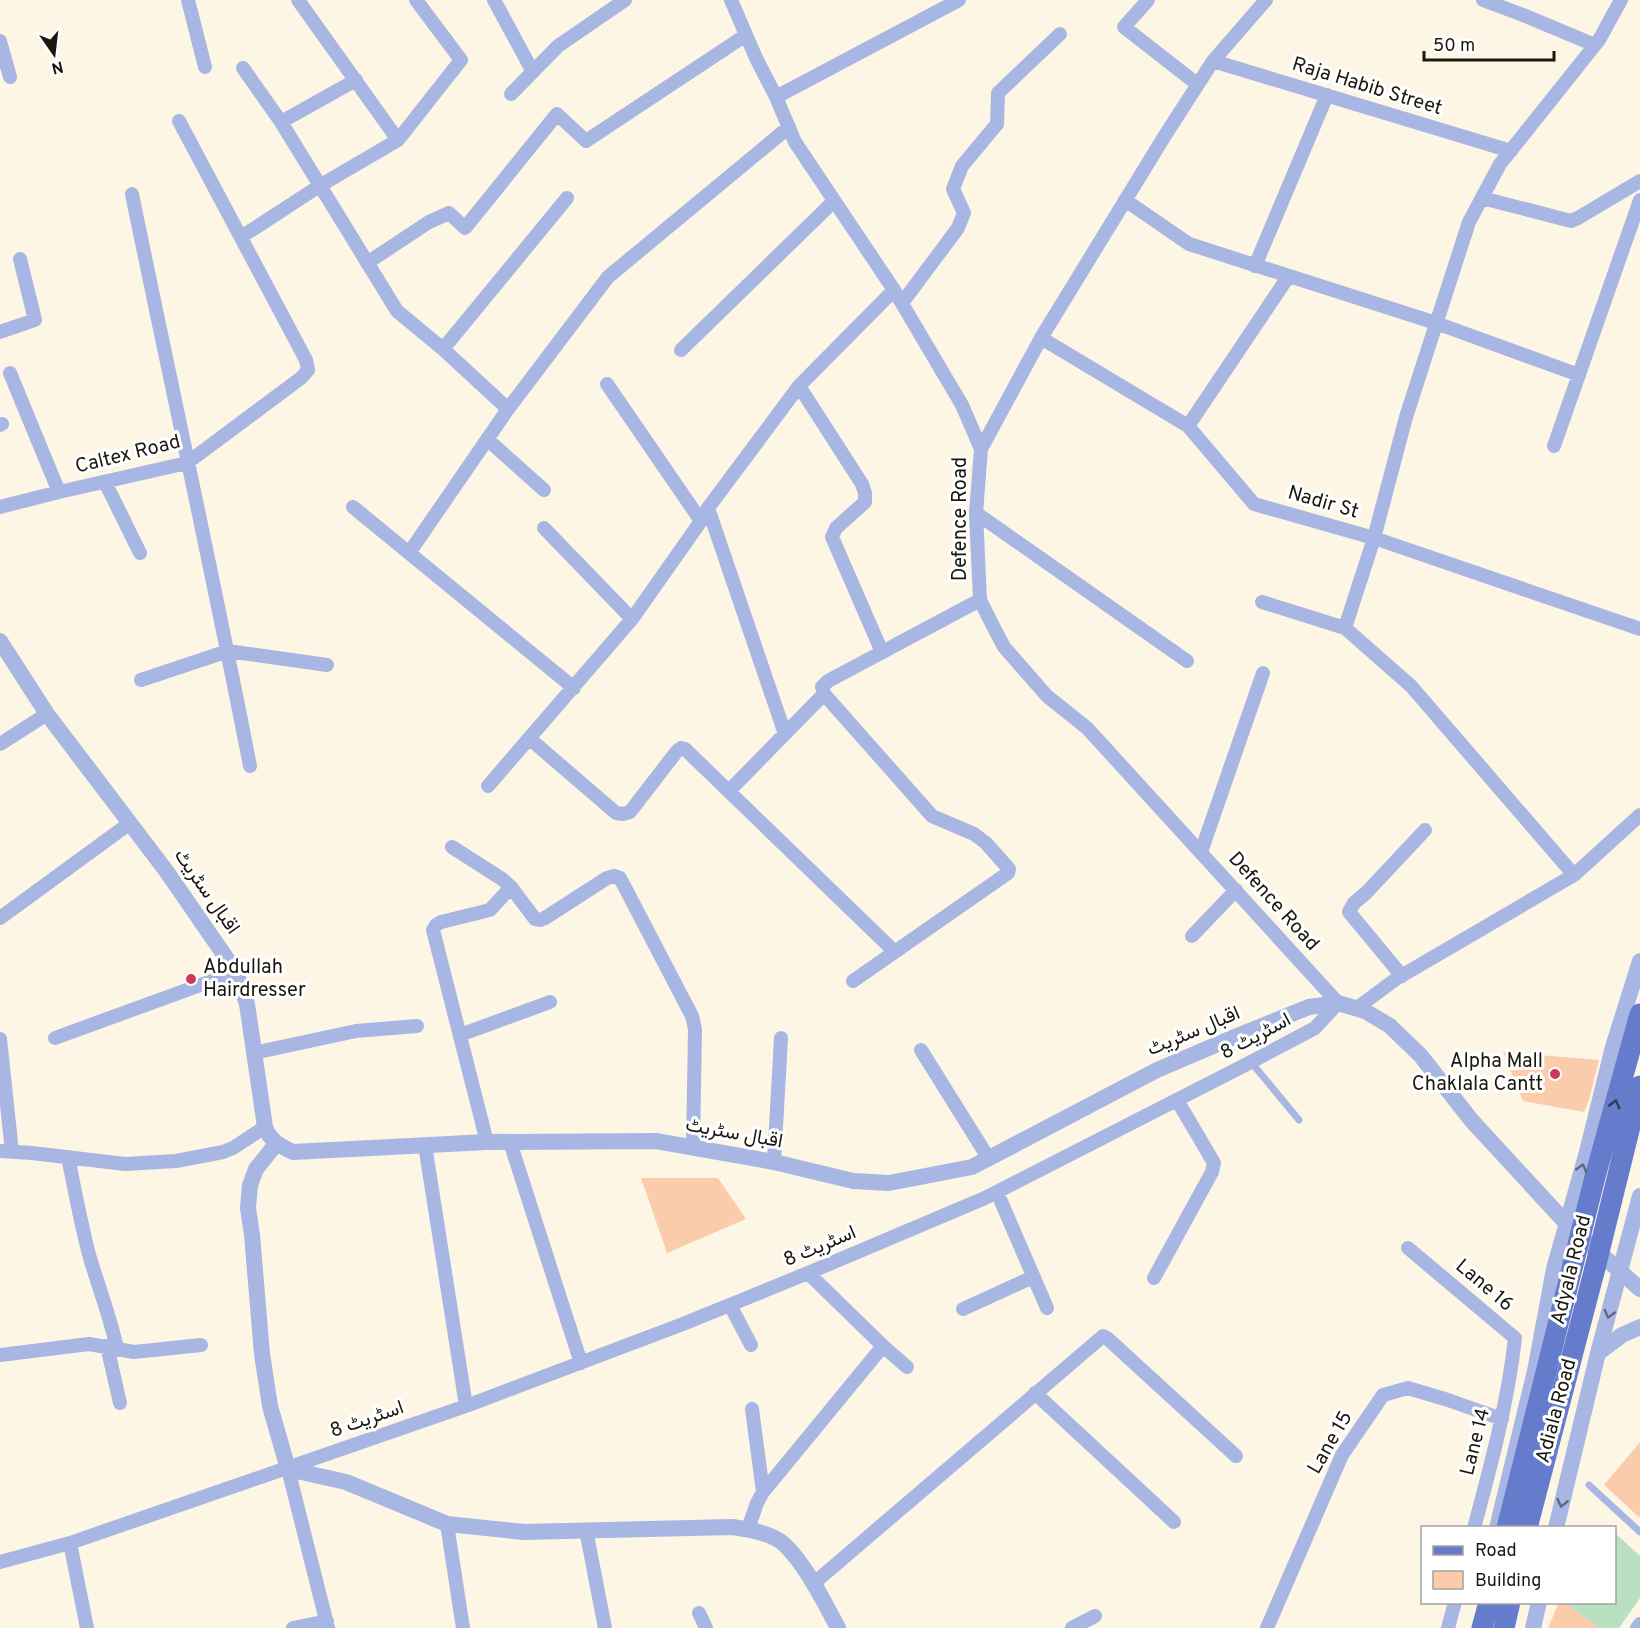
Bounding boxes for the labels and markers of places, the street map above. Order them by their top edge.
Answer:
place label: Abdullah Hairdresser [203,955,306,1004]
marker: Abdullah Hairdresser [184,972,198,986]
place label: Alpha Mall Chaklala Cantt [1412,1049,1543,1098]
marker: Alpha Mall Chaklala Cantt [1548,1067,1562,1081]

